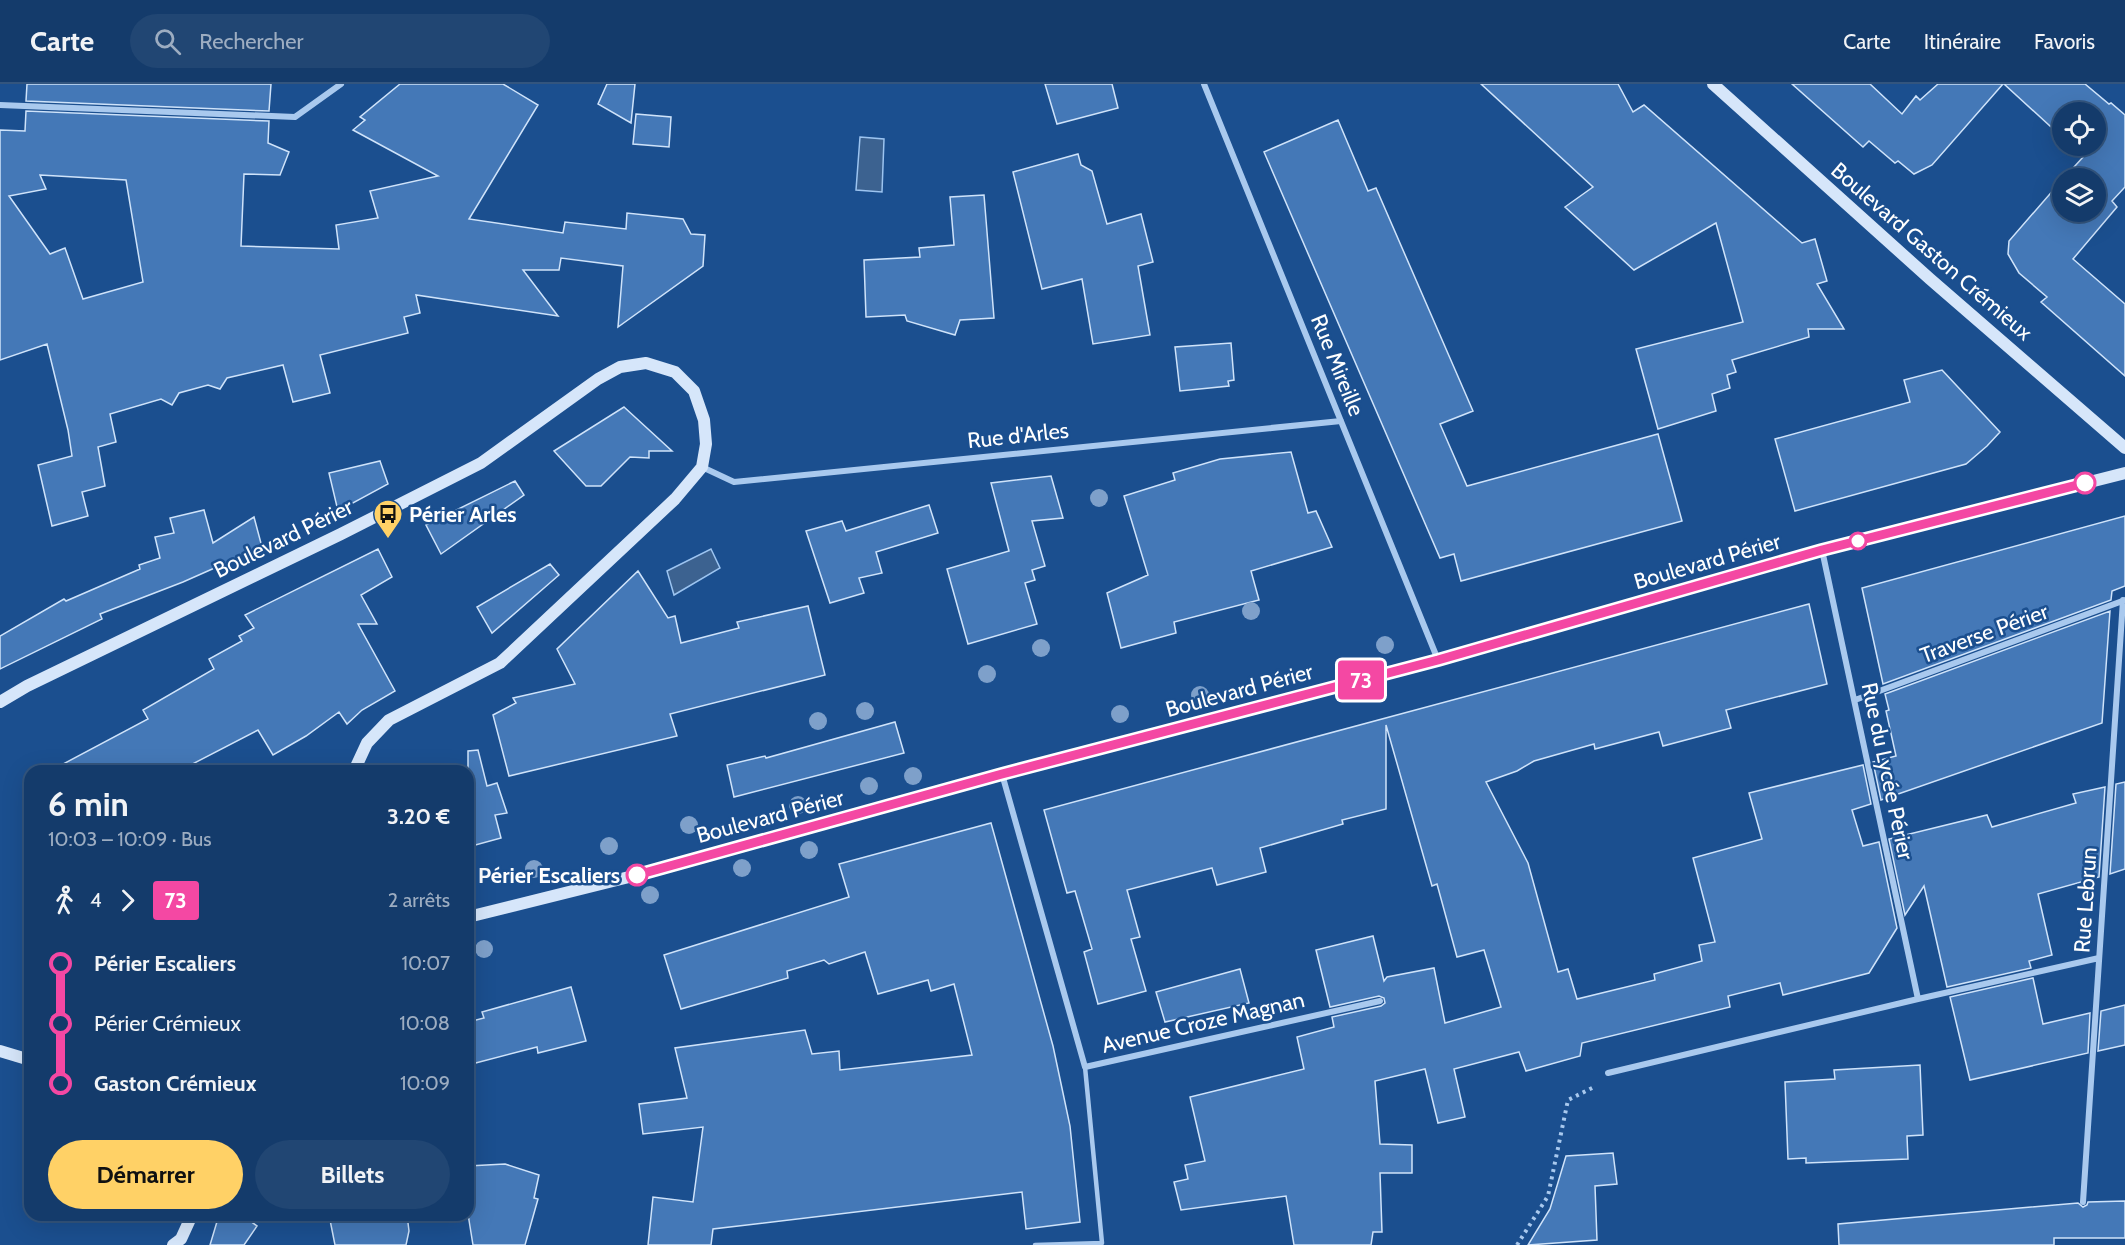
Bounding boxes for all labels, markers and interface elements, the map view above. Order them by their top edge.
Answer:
search box [130,14,550,68]
text: Carte [30,24,94,58]
icon: search [151,25,184,58]
text: Rechercher [199,28,303,55]
text: Carte [1843,29,1891,54]
text: Itinéraire [1924,29,2001,54]
text: Favoris [2034,29,2095,54]
map controls [2052,102,2106,222]
button: locate [2052,102,2106,156]
street label: Boulevard Gaston Crémieux [1826,157,2038,346]
button: layers [2052,168,2106,222]
street label: Rue Mireille [1305,310,1370,420]
street label: Rue d'Arles [966,417,1070,454]
unlabelled marker [2074,472,2096,494]
street label: Boulevard Périer [209,493,357,584]
bus stop icon: Périer Arles [372,498,404,540]
place label: Périer Arles [409,501,517,528]
street label: Boulevard Périer [1631,528,1784,595]
unlabelled marker [1849,532,1867,550]
street label: Traverse Périer [1916,598,2052,669]
street label: Boulevard Périer [1162,658,1316,723]
line badge: 73 [1334,660,1388,700]
text: 73 [1350,668,1372,693]
street label: Rue du Lycée Périer [1856,680,1919,862]
text: 6 min [48,784,129,824]
street label: Boulevard Périer [693,784,847,849]
text: 3.20 € [387,803,450,830]
text: 10:03 – 10:09 · Bus [48,827,212,851]
street label: Rue Lebrun [2068,846,2103,954]
place label: Périer Escaliers [478,862,620,889]
marker: Périer Escaliers [626,864,648,886]
icon: walk [48,884,81,917]
icon: forward [111,884,144,917]
text: 4 [90,888,102,912]
text: 73 [165,888,187,913]
text: 2 arrêts [388,888,450,912]
text: Périer Escaliers [94,950,236,977]
text: 10:07 [402,951,450,975]
street label: Avenue Croze Magnan [1099,986,1307,1059]
text: Périer Crémieux [94,1010,241,1037]
text: 10:08 [399,1011,450,1035]
text: Gaston Crémieux [94,1070,257,1097]
text: 10:09 [400,1071,450,1095]
button: Démarrer [48,1140,243,1209]
button: Billets [255,1140,450,1209]

